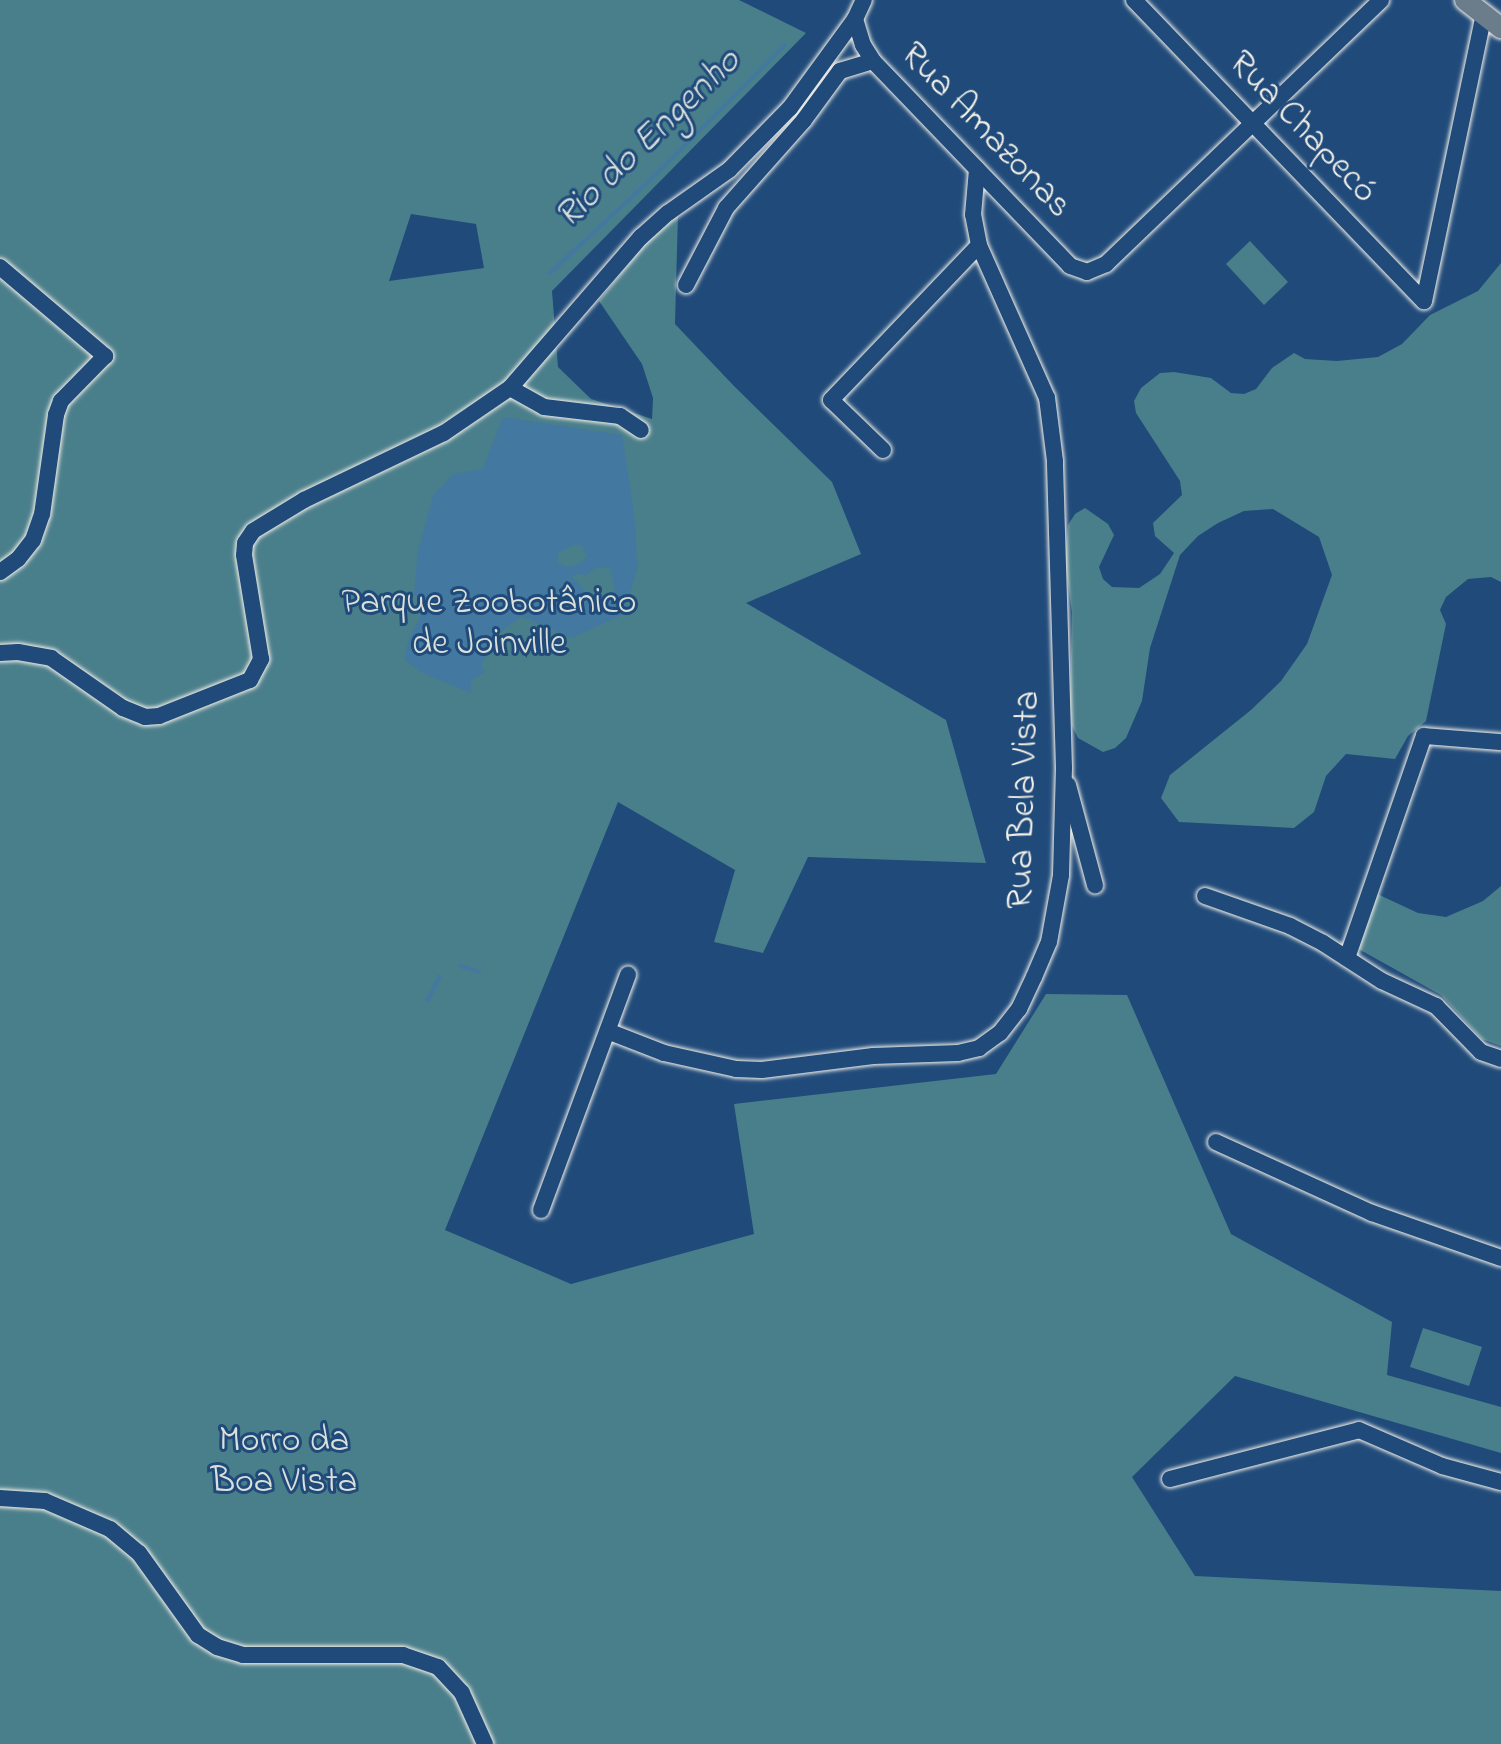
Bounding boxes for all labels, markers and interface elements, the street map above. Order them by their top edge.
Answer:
street label: Rua Amazonas [890,34,1080,228]
water label: Rio do Engenho [547,40,751,240]
street label: Rua Chapecó [1219,43,1385,213]
park label: Parque Zoobotânico de Joinville [342,581,636,666]
street label: Rua Bela Vista [1000,690,1050,910]
park label: Morro da Boa Vista [211,1419,357,1504]

